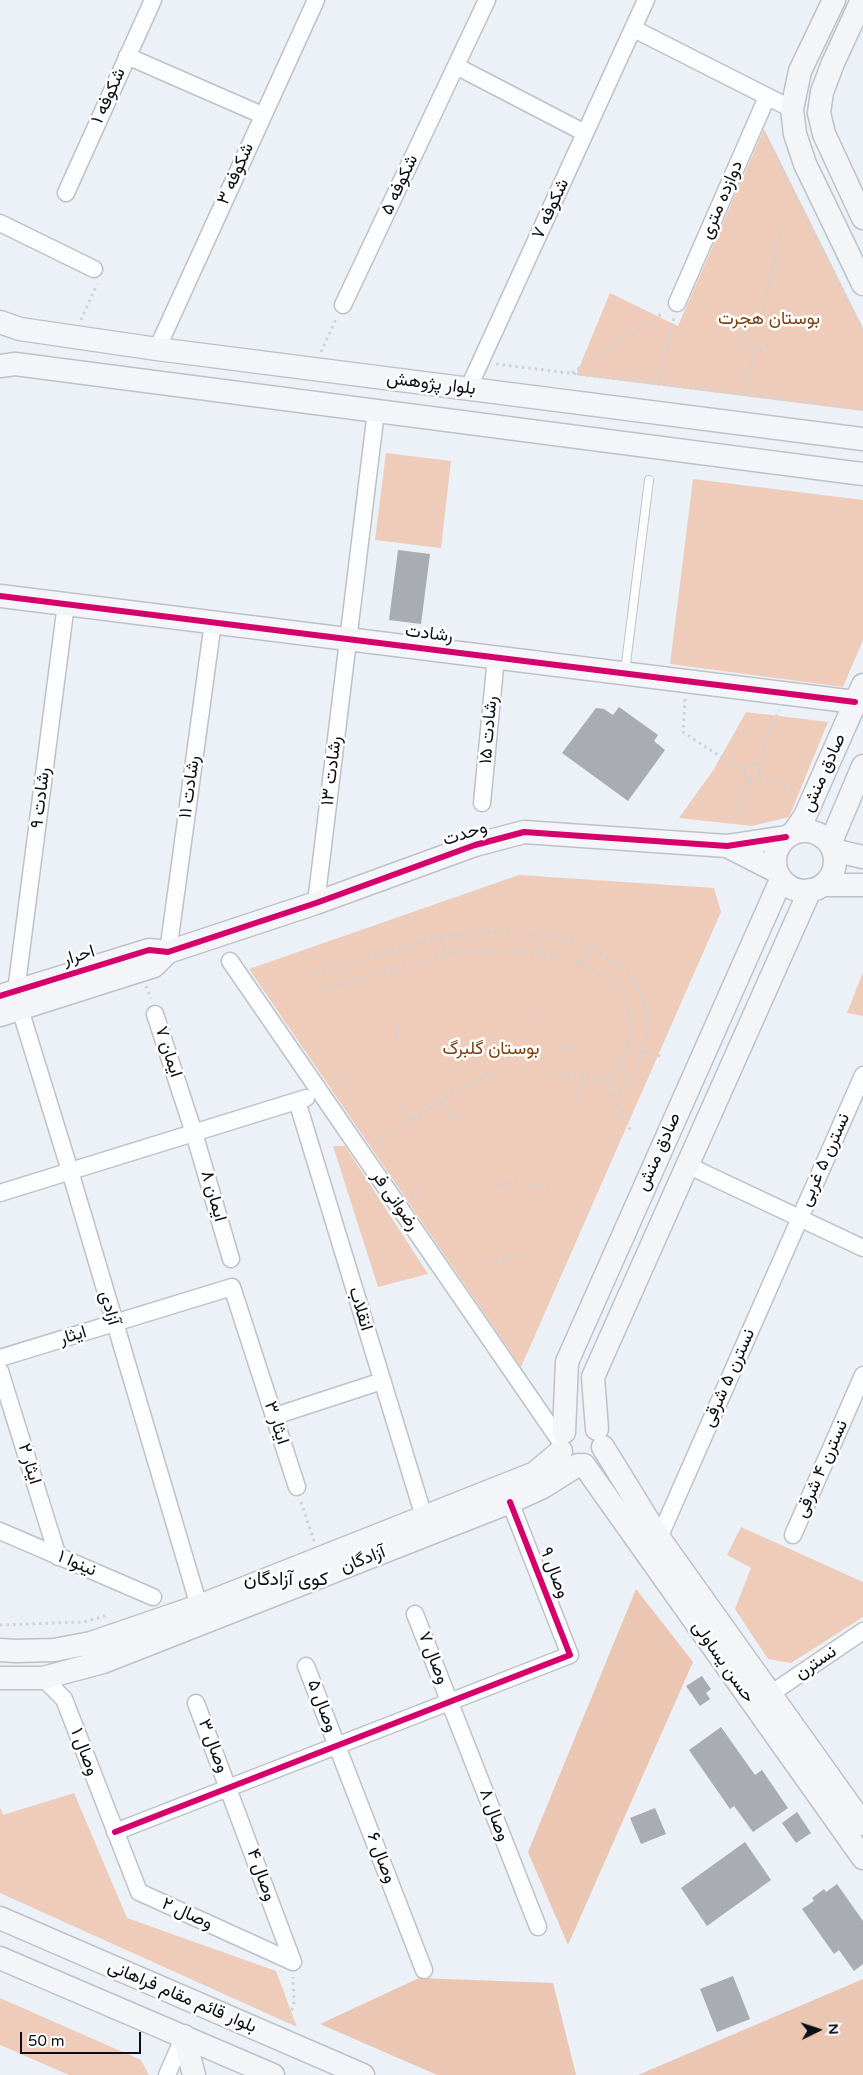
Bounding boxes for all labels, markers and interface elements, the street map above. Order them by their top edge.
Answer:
street label: شکوفه ۱ [87,65,131,127]
street label: شکوفه ۳ [213,140,259,208]
street label: شکوفه ۵ [377,151,423,219]
street label: دوازده متری [696,158,748,242]
street label: شکوفه ۷ [528,175,574,243]
park label: بوستان هجرت [718,308,820,330]
street label: بلوار پژوهش [385,368,477,400]
street label: رشادت [404,620,454,648]
street label: رشادت ۱۵ [475,695,503,765]
street label: صادق منش [797,730,851,816]
street label: رشادت ۱۳ [317,735,347,807]
street label: رشادت ۱۱ [175,754,205,820]
street label: رشادت ۹ [27,766,55,830]
street label: وحدت [440,817,490,851]
street label: احرار [60,941,98,971]
street label: ایمان ۷ [150,1024,186,1080]
park label: بوستان گلبرگ [443,1038,539,1060]
street label: صادق منش [632,1109,686,1195]
street label: نسترن ۵ غربی [795,1110,855,1210]
street label: رضوانی فر [366,1167,424,1235]
street label: ایمان ۸ [195,1168,231,1224]
street label: انقلاب [343,1284,377,1334]
street label: آزادی [94,1288,124,1328]
street label: ایثار [57,1322,89,1350]
street label: نسترن ۵ شرقی [698,1326,760,1430]
street label: ایثار ۳ [259,1399,293,1447]
street label: نسترن ۴ شرقی [791,1417,853,1521]
street label: ایثار ۲ [13,1441,45,1487]
street label: آزادگان [337,1542,389,1578]
street label: وصال ۹ [534,1545,574,1601]
street label: نینوا ۱ [54,1546,100,1582]
district label: کوی آزادگان [244,1569,328,1591]
street label: حسن یساولی [687,1617,759,1707]
street label: وصال ۷ [413,1629,453,1687]
street label: نسترن [791,1641,841,1685]
street label: وصال ۵ [302,1677,342,1735]
street label: وصال ۳ [193,1716,233,1776]
street label: وصال ۱ [65,1725,103,1779]
street label: وصال ۸ [474,1786,514,1844]
street label: وصال ۶ [361,1830,401,1886]
street label: وصال ۴ [242,1846,280,1904]
street label: وصال ۲ [158,1893,216,1935]
street label: بلوار قائم مقام فراهانی [104,1956,260,2038]
north arrow [793,2005,843,2055]
scale bar [22,2022,144,2054]
text: N [825,2023,842,2035]
text: 50 m [28,2032,65,2050]

